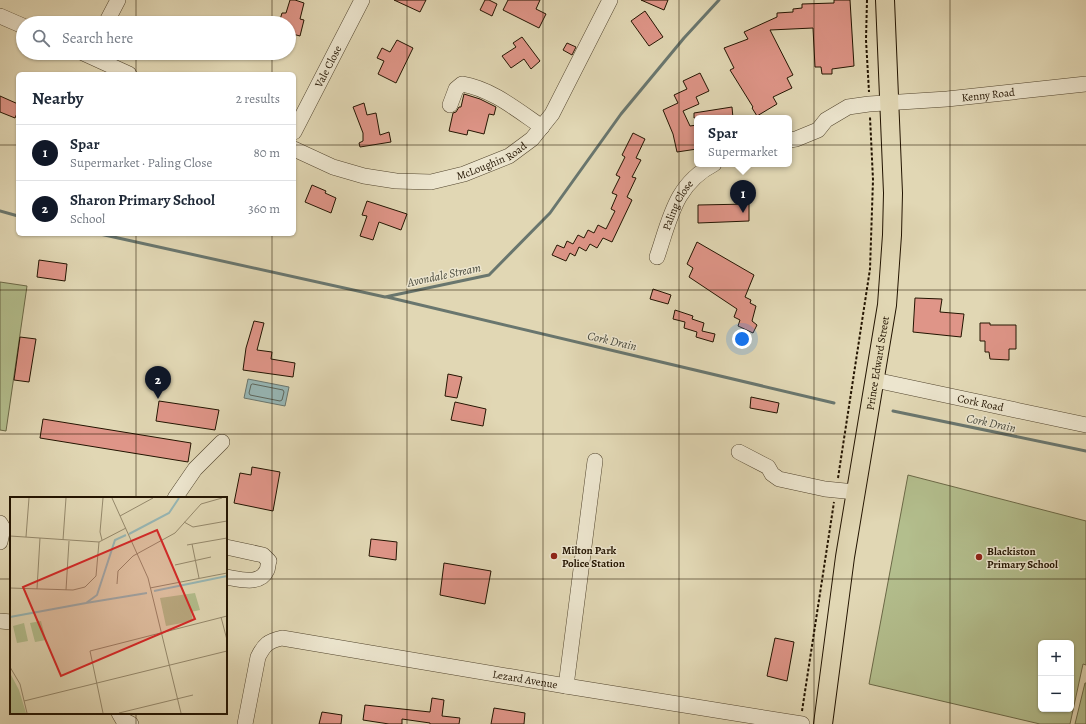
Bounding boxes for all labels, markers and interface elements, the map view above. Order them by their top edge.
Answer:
search box [16,16,296,60]
icon: search [30,27,52,49]
text: Search here [62,28,133,48]
street label: Vale Close [311,43,345,91]
street label: Kenny Road [961,85,1016,105]
text: Nearby [32,87,83,110]
text: 2 results [236,90,280,107]
popup [694,115,792,167]
text: Spar [708,123,738,143]
text: Spar [70,134,100,154]
street label: McLoughin Road [455,138,530,184]
text: Supermarket [708,143,778,160]
text: 1 [43,144,47,161]
text: 80 m [253,144,280,161]
text: Supermarket · Paling Close [70,154,212,171]
street label: Paling Close [659,177,697,232]
pin: 1 [730,180,756,213]
text: Sharon Primary School [70,190,215,210]
text: 2 [42,200,48,217]
text: 360 m [248,200,280,217]
text: School [70,210,105,227]
water label: Avondale Stream [405,259,482,291]
street label: Prince Edward Street [863,315,893,411]
water label: Cork Drain [586,328,638,354]
your location [732,329,752,349]
pin: 2 [145,366,171,399]
street label: Cork Road [956,391,1005,415]
water label: Cork Drain [965,410,1017,436]
inset map [10,497,227,714]
place label: Milton Park Police Station [562,543,625,571]
place label: Blackiston Primary School [987,544,1058,572]
marker: Milton Park Police Station [549,551,559,561]
marker: Blackiston Primary School [974,552,984,562]
map controls [1038,640,1074,712]
button: + [1038,640,1074,676]
street label: Lezard Avenue [491,667,559,692]
button: − [1038,676,1074,712]

